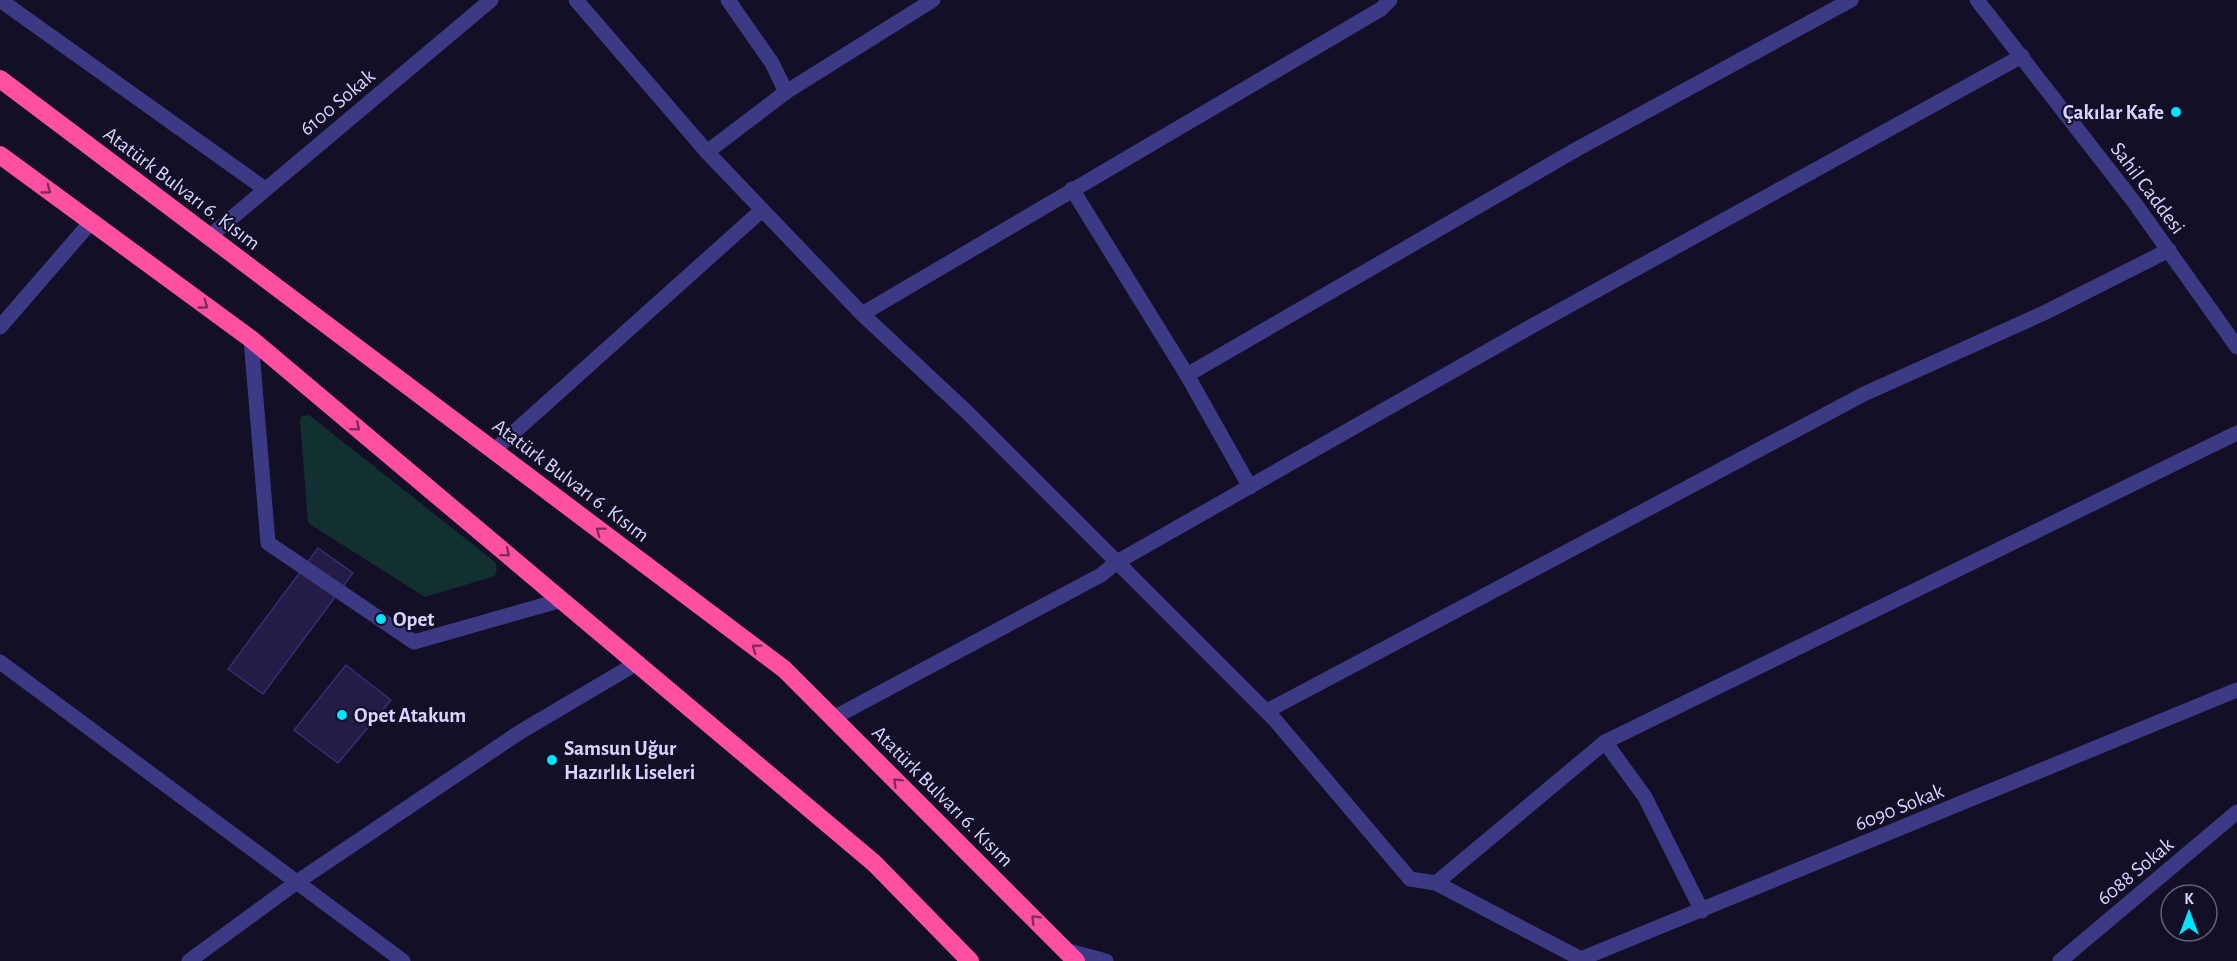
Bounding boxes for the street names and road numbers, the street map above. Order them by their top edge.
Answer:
street label: 6100 Sokak [296,65,379,140]
street label: Atatürk Bulvarı 6. Kısım [99,123,264,254]
street label: Sahil Caddesi [2106,139,2189,238]
street label: Atatürk Bulvarı 6. Kısım [488,415,653,546]
street label: Atatürk Bulvarı 6. Kısım [868,722,1017,871]
street label: 6090 Sokak [1852,780,1947,835]
street label: 6088 Sokak [2093,833,2178,909]

